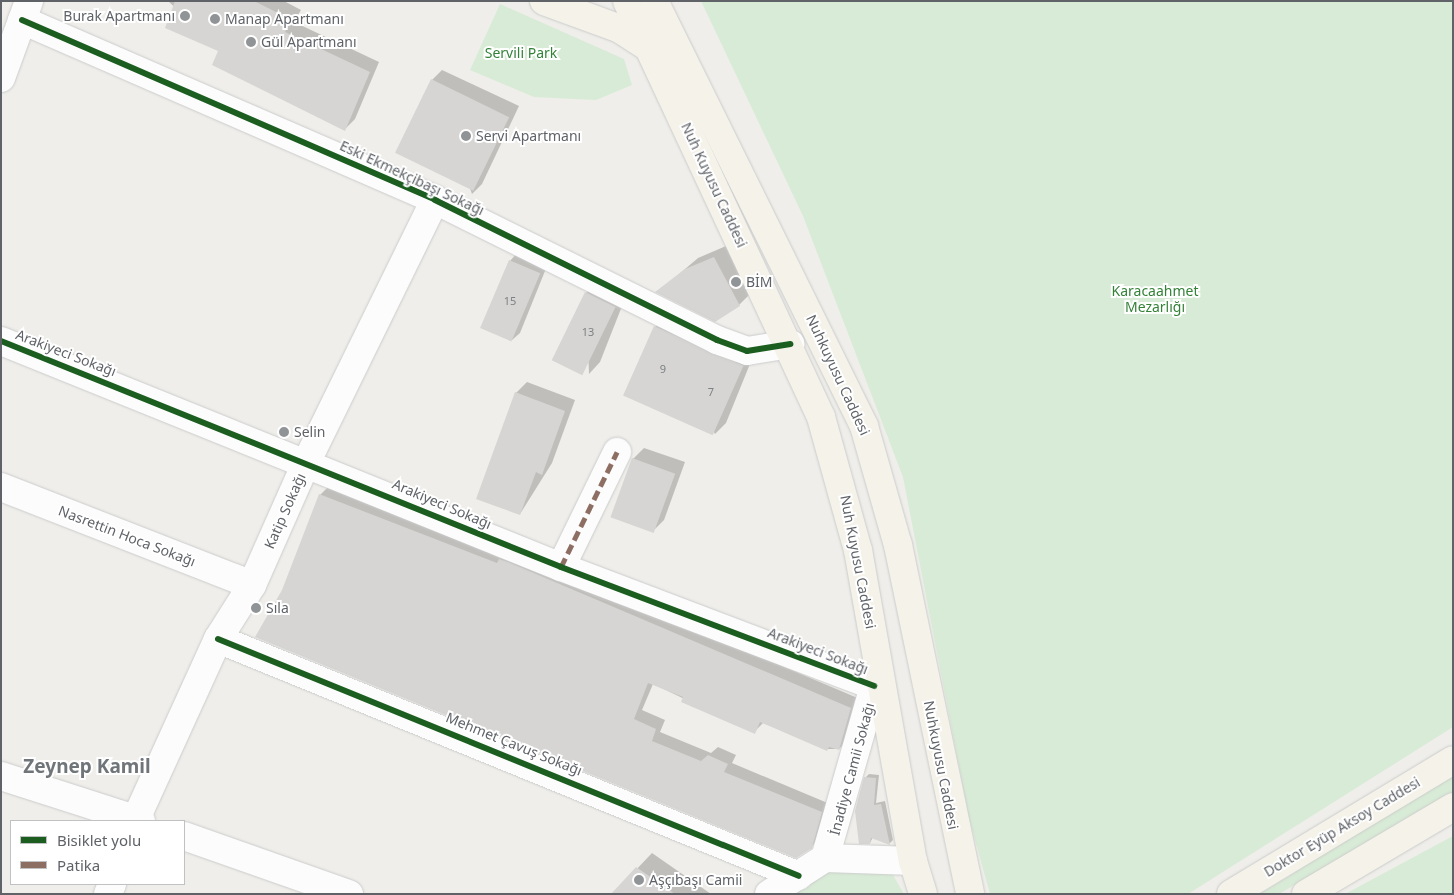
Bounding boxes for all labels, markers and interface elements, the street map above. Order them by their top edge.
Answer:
place label: Burak Apartmanı [63,8,175,24]
marker: Burak Apartmanı [179,10,191,22]
place label: Manap Apartmanı [225,11,344,27]
marker: Manap Apartmanı [209,13,221,25]
place label: Gül Apartmanı [261,34,357,50]
marker: Gül Apartmanı [245,36,257,48]
park label: Servili Park [485,45,557,61]
street label: Nuh Kuyusu Caddesi [678,120,750,250]
place label: Servi Apartmanı [476,128,581,144]
marker: Servi Apartmanı [460,130,472,142]
street label: Eski Ekmekçibaşı Sokağı [337,137,487,219]
place label: BİM [746,274,773,290]
marker: BİM [730,276,742,288]
park label: Karacaahmet Mezarlığı [1112,283,1198,316]
house number: 15 [504,294,516,308]
street label: Nuhkuyusu Caddesi [803,312,873,438]
house number: 13 [582,325,594,339]
street label: Arakiyeci Sokağı [13,326,119,380]
house number: 9 [660,362,666,376]
house number: 7 [708,385,714,399]
place label: Selin [294,424,325,440]
marker: Selin [278,426,290,438]
street label: Katip Sokağı [261,471,309,551]
street label: Arakiyeci Sokağı [390,476,494,532]
street label: Nuh Kuyusu Caddesi [837,494,879,630]
street label: Nasrettin Hoca Sokağı [56,502,198,570]
place label: Sıla [266,600,289,616]
marker: Sıla [250,602,262,614]
street label: Arakiyeci Sokağı [765,624,871,678]
street label: Nuhkuyusu Caddesi [920,699,962,831]
street label: İnadiye Camii Sokağı [826,701,878,837]
street label: Mehmet Çavuş Sokağı [443,709,585,779]
district label: Zeynep Kamil [23,756,151,778]
street label: Doktor Eyüp Aksoy Caddesi [1261,774,1423,880]
legend [10,820,185,885]
text: Bisiklet yolu [57,830,141,850]
text: Patika [57,855,100,875]
place label: Aşçıbaşı Camii [649,872,742,888]
marker: Aşçıbaşı Camii [633,874,645,886]

